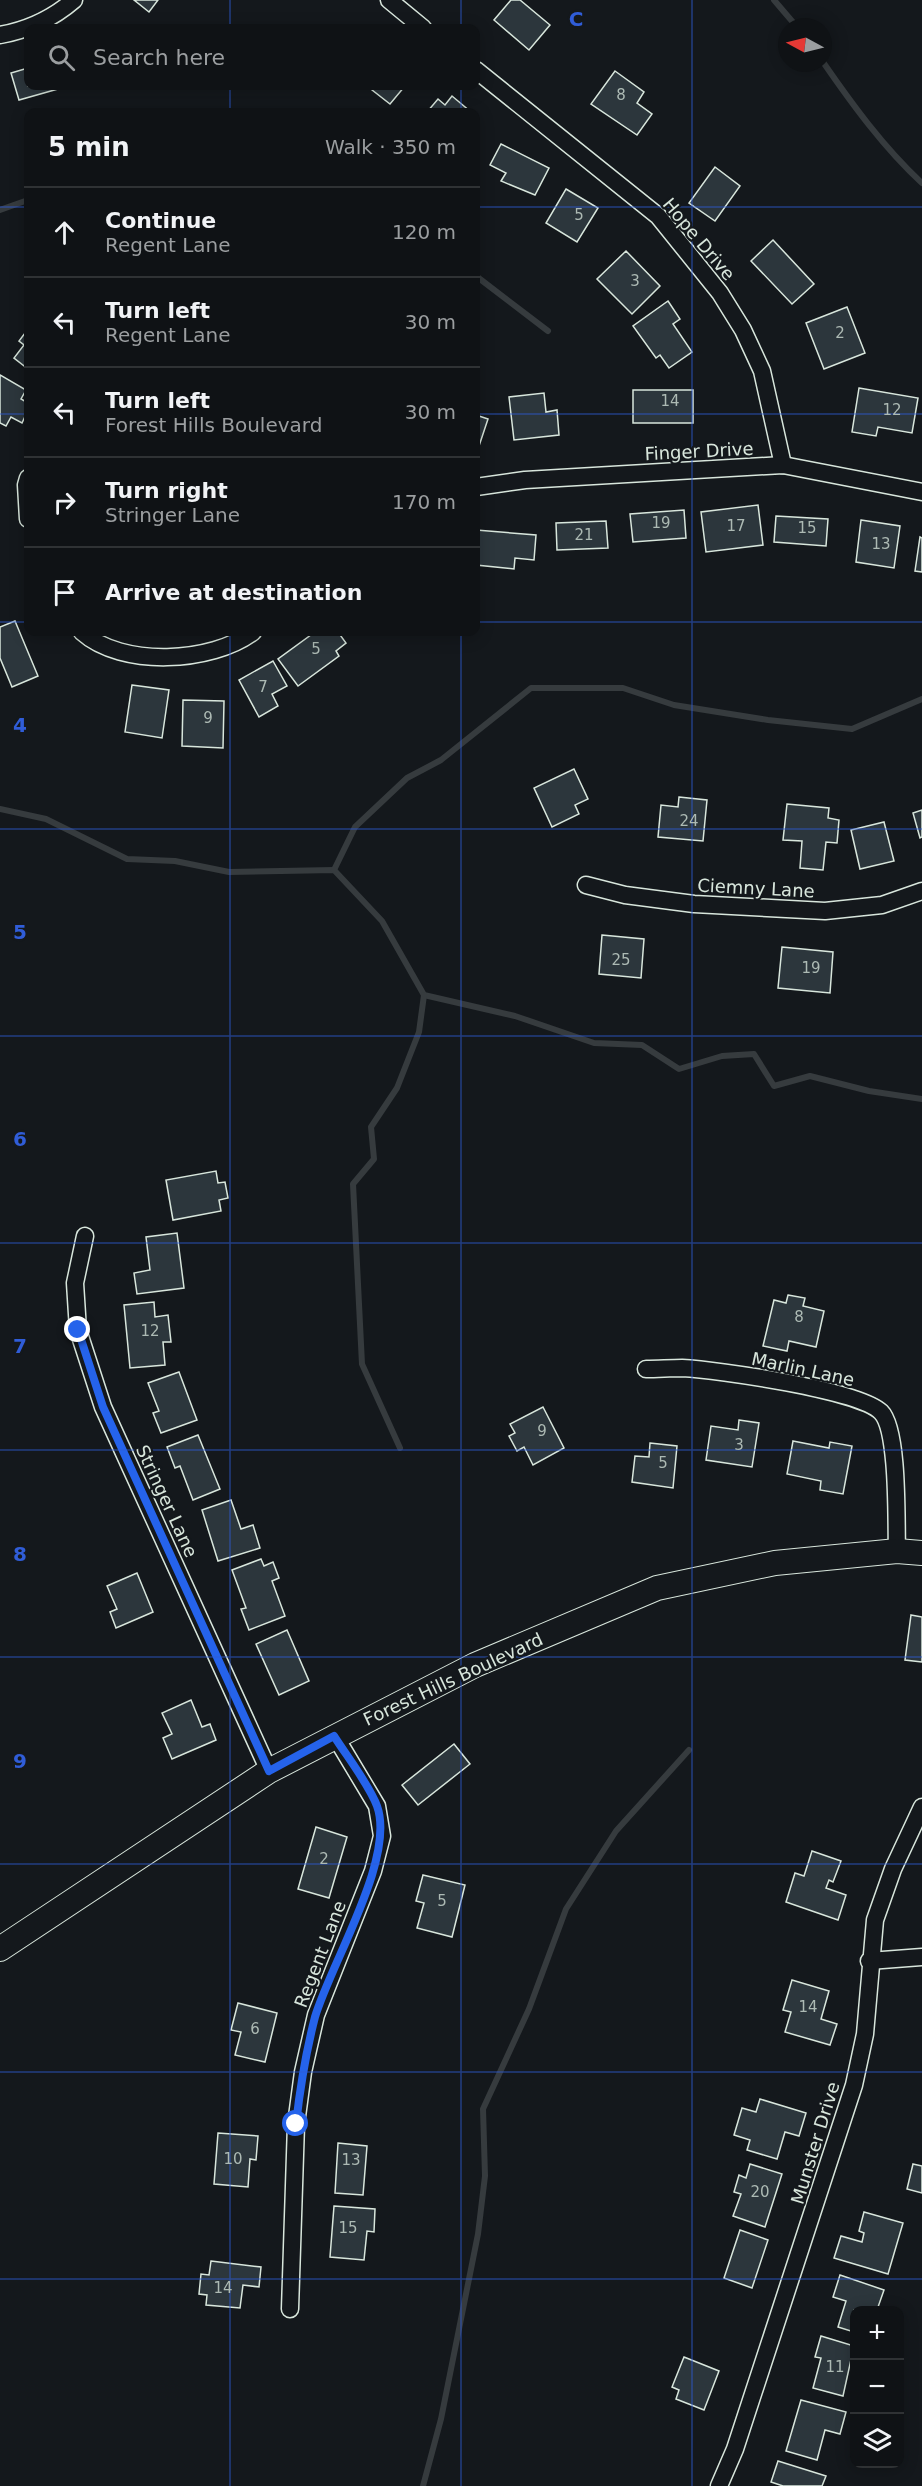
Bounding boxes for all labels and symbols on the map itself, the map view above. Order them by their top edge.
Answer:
text: C [569,7,583,31]
north arrow [778,18,832,72]
house number: 8 [616,86,626,104]
street label: Hope Drive [659,194,739,284]
house number: 5 [574,206,584,224]
house number: 3 [630,272,640,290]
house number: 2 [835,324,845,342]
house number: 14 [660,392,680,410]
house number: 12 [882,401,902,419]
street label: Finger Drive [644,438,754,464]
house number: 19 [651,514,671,532]
house number: 17 [726,517,746,535]
house number: 15 [797,519,817,537]
house number: 21 [574,526,594,544]
house number: 13 [871,535,891,553]
house number: 5 [311,640,321,658]
house number: 7 [258,678,268,696]
house number: 9 [203,709,213,727]
text: 4 [13,713,27,737]
house number: 24 [679,812,699,830]
street label: Ciemny Lane [697,874,815,902]
text: 5 [13,920,27,944]
house number: 25 [611,951,631,969]
house number: 19 [801,959,821,977]
text: 6 [13,1127,27,1151]
house number: 8 [794,1308,804,1326]
route end [64,1316,90,1342]
house number: 12 [140,1322,160,1340]
text: 7 [13,1334,27,1358]
street label: Marlin Lane [750,1348,856,1390]
house number: 9 [537,1422,547,1440]
house number: 3 [734,1436,744,1454]
street label: Stringer Lane [132,1442,202,1560]
house number: 5 [658,1454,668,1472]
text: 8 [13,1542,27,1566]
street label: Forest Hills Boulevard [360,1628,546,1730]
text: 9 [13,1749,27,1773]
house number: 2 [319,1850,329,1868]
house number: 5 [437,1892,447,1910]
street label: Regent Lane [290,1897,350,2011]
house number: 14 [798,1998,818,2016]
house number: 6 [250,2020,260,2038]
street label: Munster Drive [786,2079,844,2207]
route start [282,2110,308,2136]
house number: 10 [223,2150,243,2168]
house number: 13 [341,2151,361,2169]
house number: 20 [750,2183,770,2201]
house number: 15 [338,2219,358,2237]
house number: 14 [213,2279,233,2297]
house number: 11 [825,2358,845,2376]

